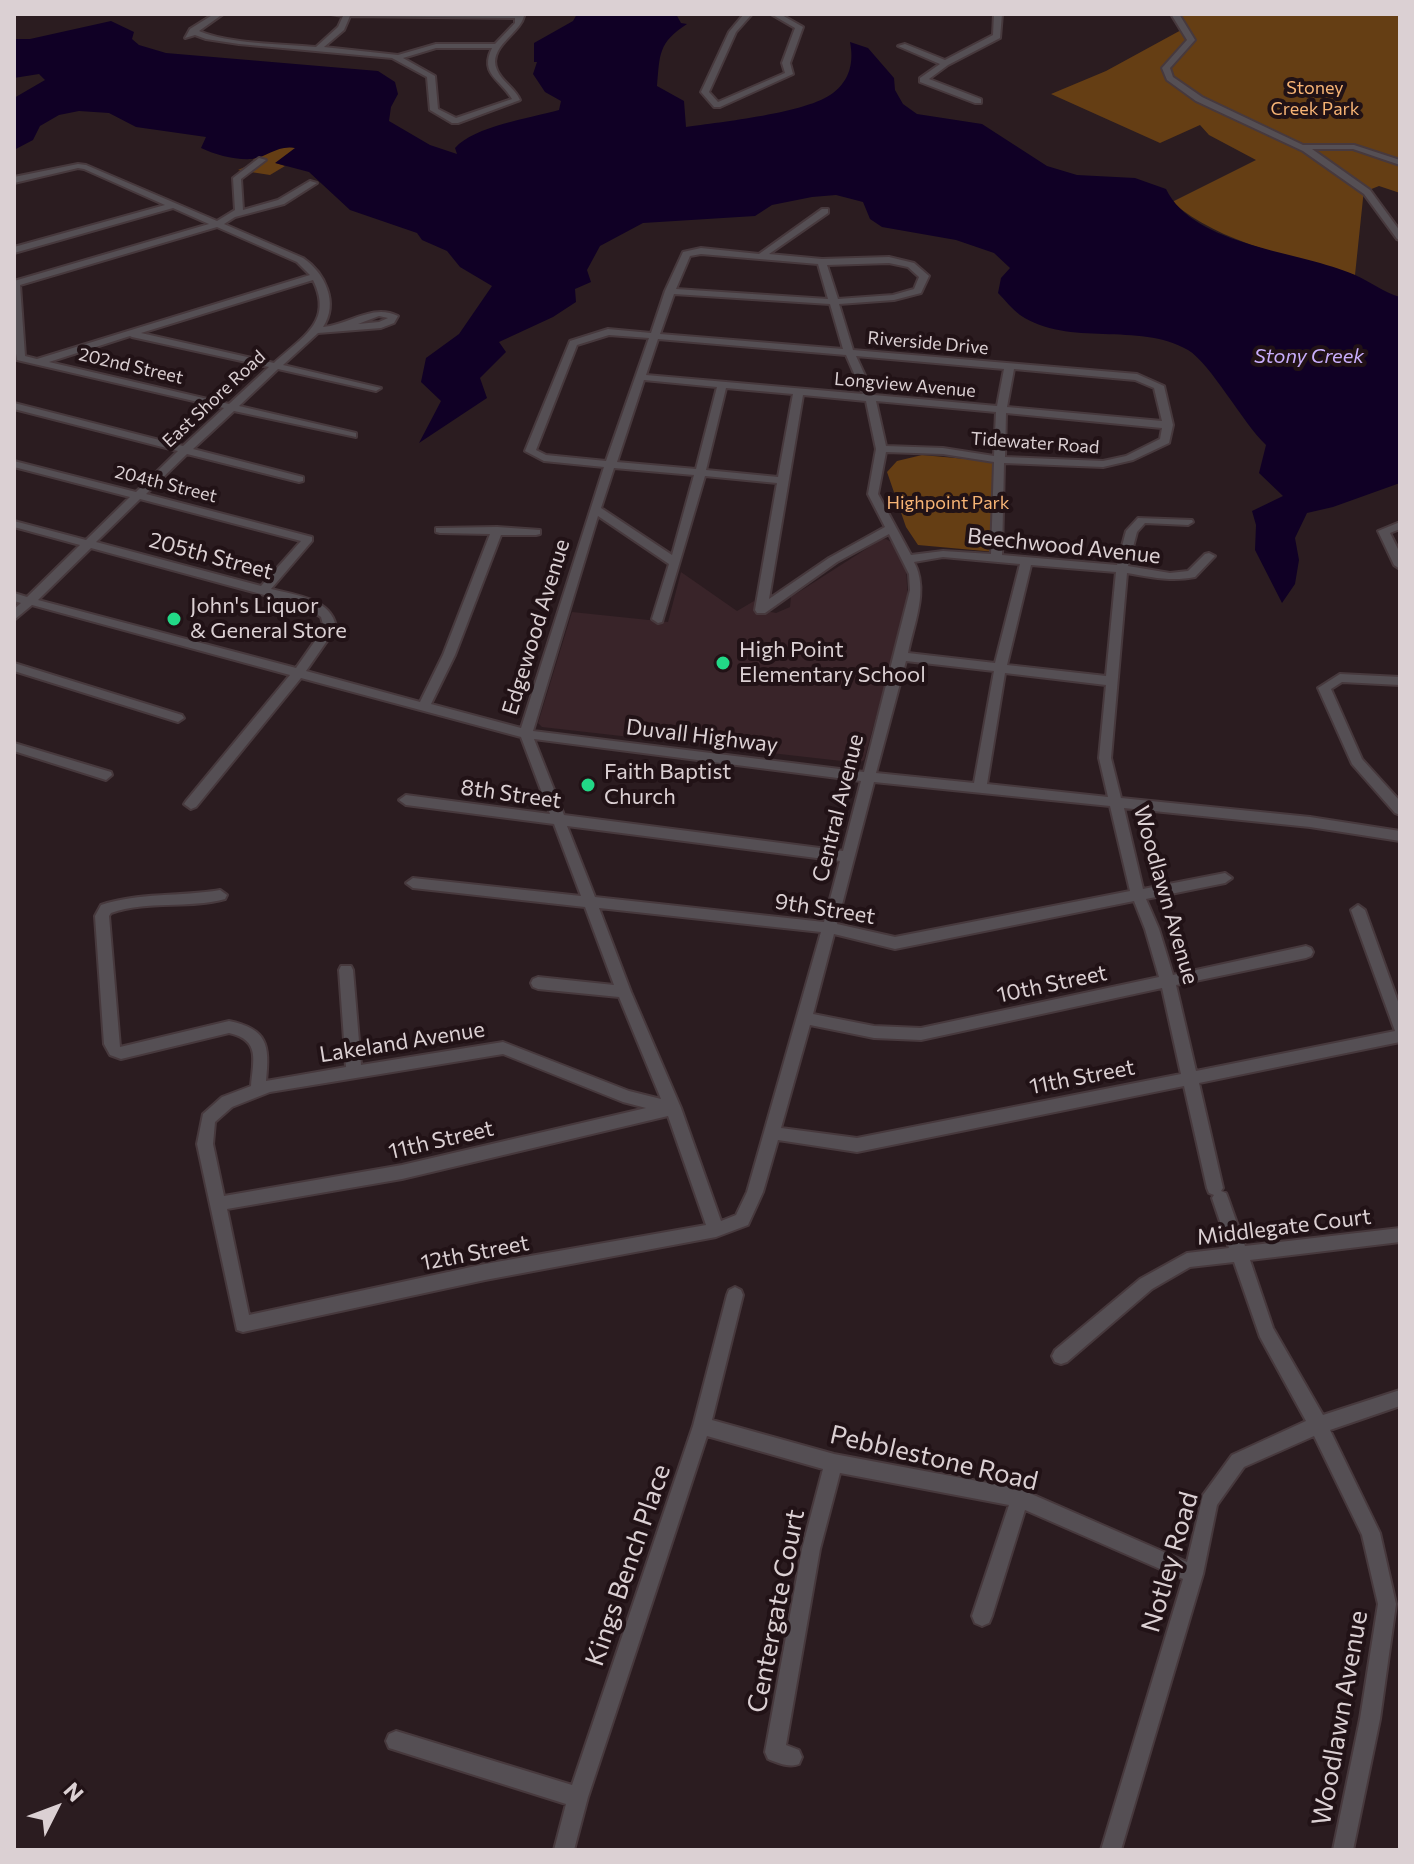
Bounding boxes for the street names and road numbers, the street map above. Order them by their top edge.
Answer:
street label: Riverside Drive [866,327,990,359]
street label: 202nd Street [77,343,185,389]
street label: East Shore Road [158,346,270,452]
street label: Longview Avenue [833,368,977,402]
street label: Tidewater Road [970,428,1100,458]
street label: 204th Street [113,461,219,507]
street label: Beechwood Avenue [966,523,1162,569]
street label: 205th Street [146,527,276,585]
street label: Edgewood Avenue [497,536,575,718]
street label: Duvall Highway [625,714,779,758]
street label: Central Avenue [807,731,869,885]
street label: 8th Street [459,774,563,814]
street label: Woodlawn Avenue [1128,803,1204,987]
street label: 9th Street [773,888,877,930]
street label: 10th Street [995,959,1109,1009]
street label: Lakeland Avenue [317,1016,487,1068]
street label: 11th Street [1027,1054,1137,1100]
street label: 11th Street [386,1115,496,1165]
street label: Middlegate Court [1195,1203,1373,1251]
street label: 12th Street [419,1230,531,1276]
street label: Pebblestone Road [827,1419,1041,1497]
street label: Kings Bench Place [579,1460,677,1670]
street label: Notley Road [1135,1488,1205,1636]
street label: Centergate Court [741,1507,811,1715]
street label: Woodlawn Avenue [1306,1608,1374,1828]

